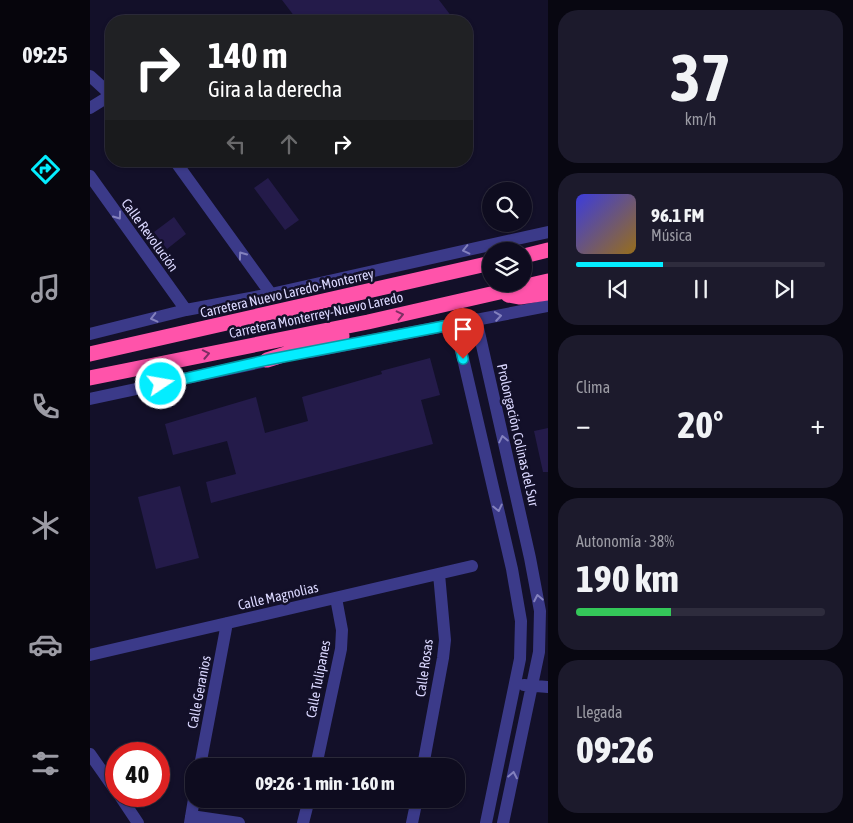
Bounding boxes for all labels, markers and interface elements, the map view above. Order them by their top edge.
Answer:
icon: right [125,35,190,100]
text: 140 m [208,35,287,75]
text: 37 [670,40,731,115]
text: 09:25 [22,42,68,68]
text: Gira a la derecha [208,76,342,102]
text: km/h [685,110,716,128]
icon: left [222,130,250,158]
icon: ahead [275,130,303,158]
icon: right [328,130,356,158]
icon: directions [28,152,63,187]
map controls [482,182,532,292]
button: search [482,182,532,232]
street label: Calle Revolución [118,195,182,275]
text: 96.1 FM [651,204,704,226]
one-way arrow [113,210,121,219]
text: Música [651,226,692,244]
button: layers [482,242,532,292]
one-way arrow [462,244,471,255]
one-way arrow [239,251,248,261]
street label: Carretera Nuevo Laredo-Monterrey [199,265,376,321]
icon: music [28,271,63,306]
icon: previous [604,275,632,303]
icon: pause [687,275,715,303]
icon: next [770,275,798,303]
street label: Carretera Monterrey-Nuevo Laredo [227,289,405,341]
pin [442,308,484,359]
one-way arrow [395,310,404,321]
one-way arrow [493,311,502,321]
one-way arrow [149,312,158,323]
icon: arrive [449,315,477,343]
one-way arrow [202,350,211,360]
position arrow [134,357,186,409]
street label: Prolongación Colinas del Sur [494,362,542,509]
text: Clima [576,378,610,396]
icon: phone [28,389,63,424]
text: 20° [677,403,724,446]
text: − [576,408,591,440]
text: + [810,408,825,440]
one-way arrow [498,435,509,444]
one-way arrow [492,504,503,513]
icon: climate [28,508,63,543]
text: Autonomía · 38% [576,532,674,550]
text: 190 km [576,557,679,600]
street label: Calle Magnolias [236,579,320,613]
one-way arrow [533,594,543,602]
icon: car [28,627,63,662]
street label: Calle Rosas [412,638,436,698]
street label: Calle Tulipanes [303,639,333,719]
street label: Calle Geranios [184,654,214,730]
text: Llegada [576,703,623,721]
text: 09:26 [576,728,654,771]
speed limit sign: 40 [105,742,170,807]
icon: filters [28,746,63,781]
one-way arrow [507,771,518,780]
text: 09:26 · 1 min · 160 m [255,772,395,794]

